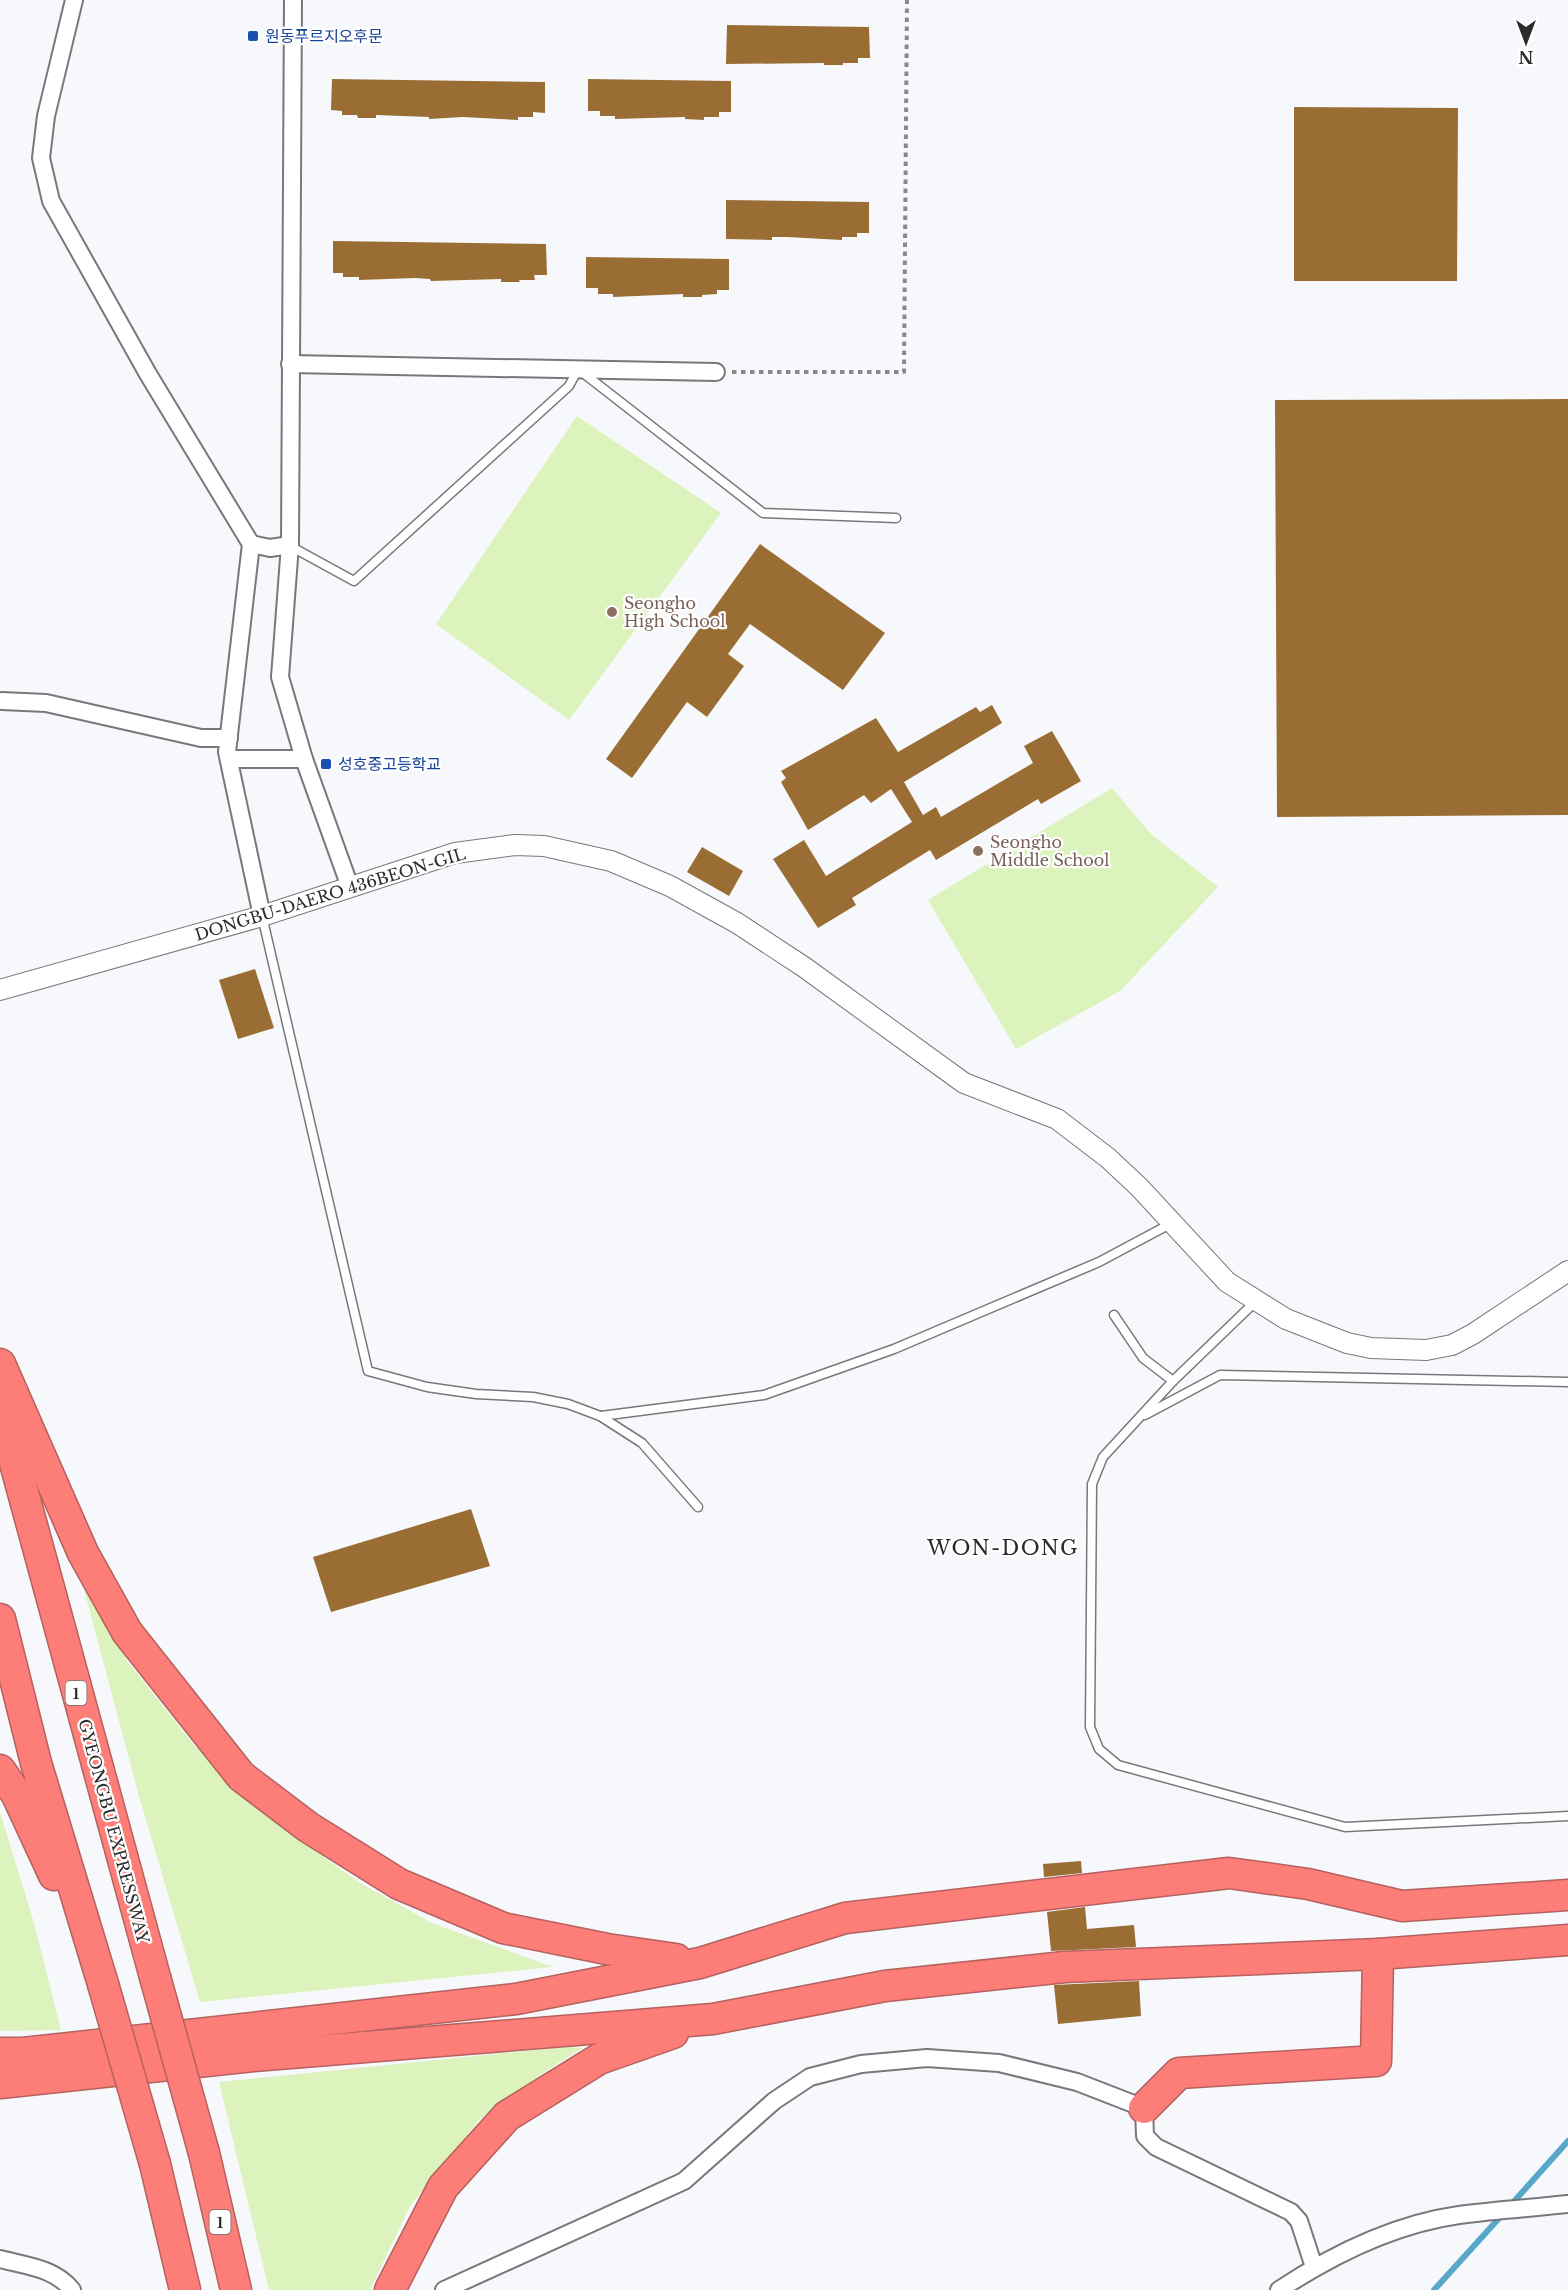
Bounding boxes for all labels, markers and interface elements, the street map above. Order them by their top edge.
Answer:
north arrow [1496,12,1556,72]
place label: 원동푸르지오후문 [265,26,383,46]
marker: 원동푸르지오후문 [246,29,260,43]
text: N [1518,47,1534,67]
place label: Seongho High School [624,593,725,631]
marker: Seongho High School [605,605,619,619]
place label: 성호중고등학교 [338,754,441,774]
marker: 성호중고등학교 [319,757,333,771]
place label: Seongho Middle School [990,832,1110,870]
street label: DONGBU-DAERO 436BEON-GIL [192,843,468,945]
marker: Seongho Middle School [971,844,985,858]
district label: WON-DONG [926,1536,1079,1560]
road number: 1 [66,1681,86,1705]
street label: GYEONGBU EXPRESSWAY [74,1717,154,1946]
road number: 1 [210,2210,230,2234]

